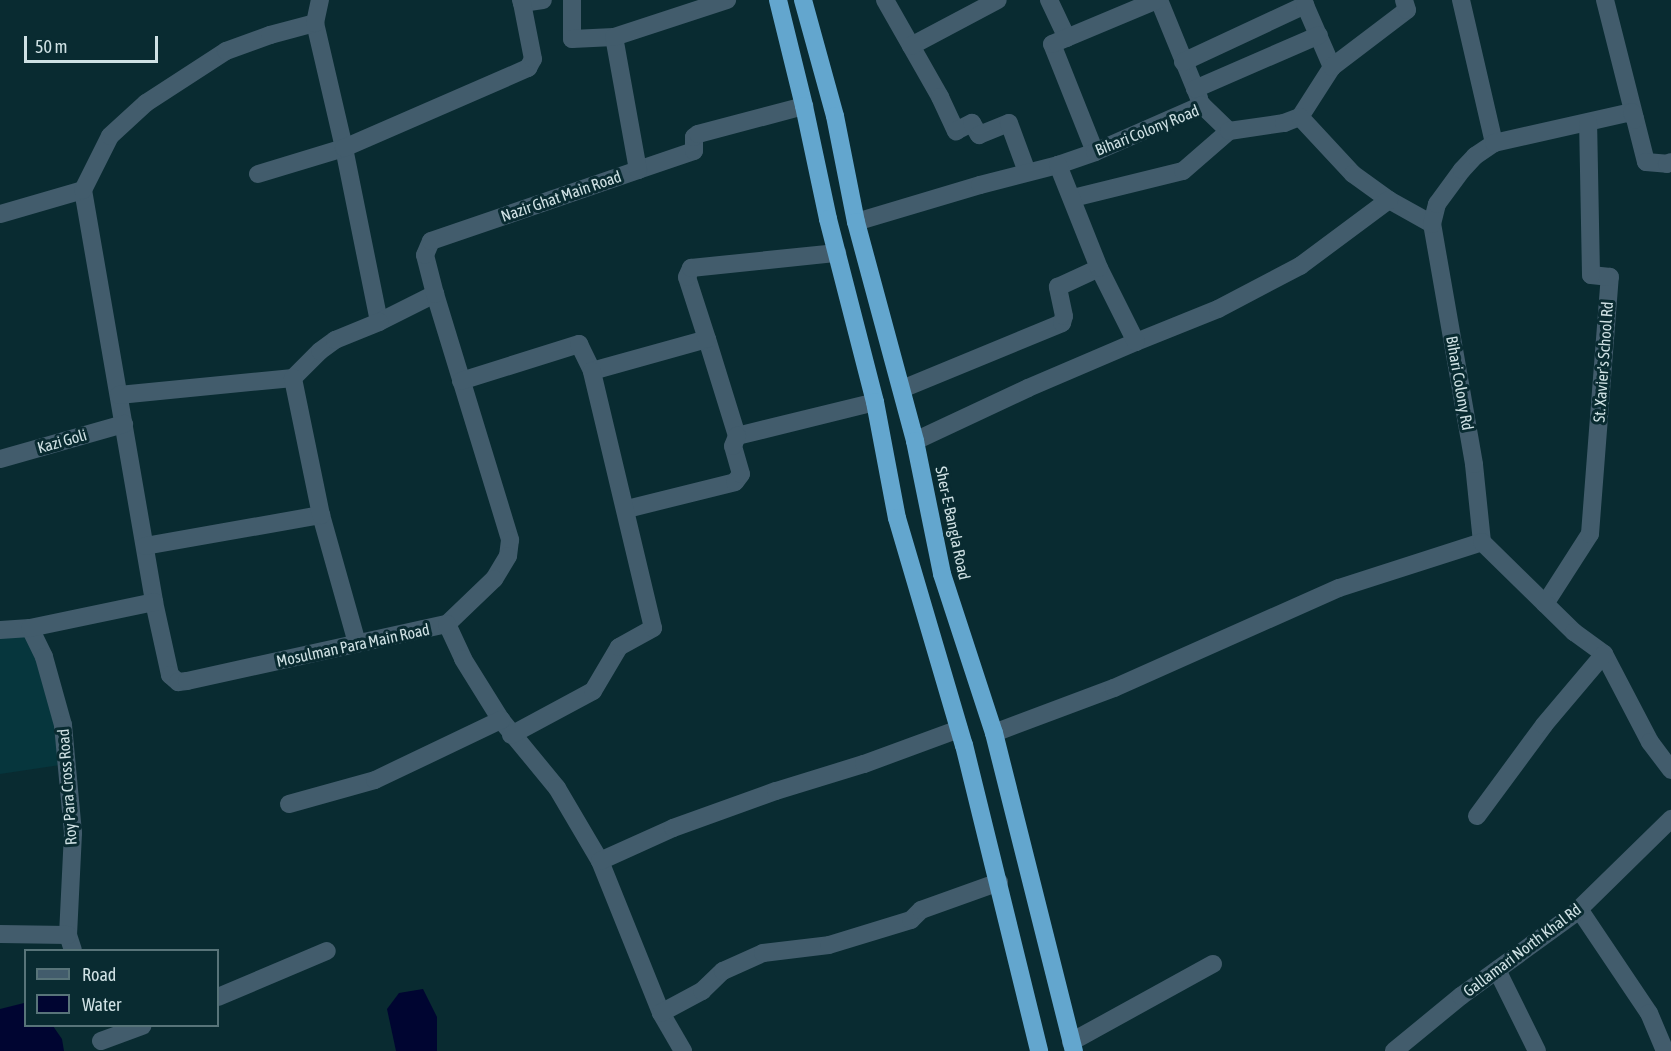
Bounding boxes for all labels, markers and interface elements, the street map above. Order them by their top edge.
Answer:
scale bar [27,24,160,62]
text: 50 m [35,36,67,57]
street label: Bihari Colony Road [1092,100,1202,160]
street label: Nazir Ghat Main Road [498,166,624,226]
street label: St. Xavier's School Rd [1589,301,1617,423]
street label: Bihari Colony Rd [1442,334,1478,432]
street label: Kazi Goli [35,425,89,457]
street label: Sher-E-Bangla Road [932,465,974,581]
street label: Mosulman Para Main Road [275,619,431,671]
street label: Roy Para Cross Road [53,728,81,846]
street label: Gallamari North Khal Rd [1459,899,1585,1001]
legend [24,949,219,1027]
text: Road [82,964,116,985]
text: Water [82,994,121,1015]

